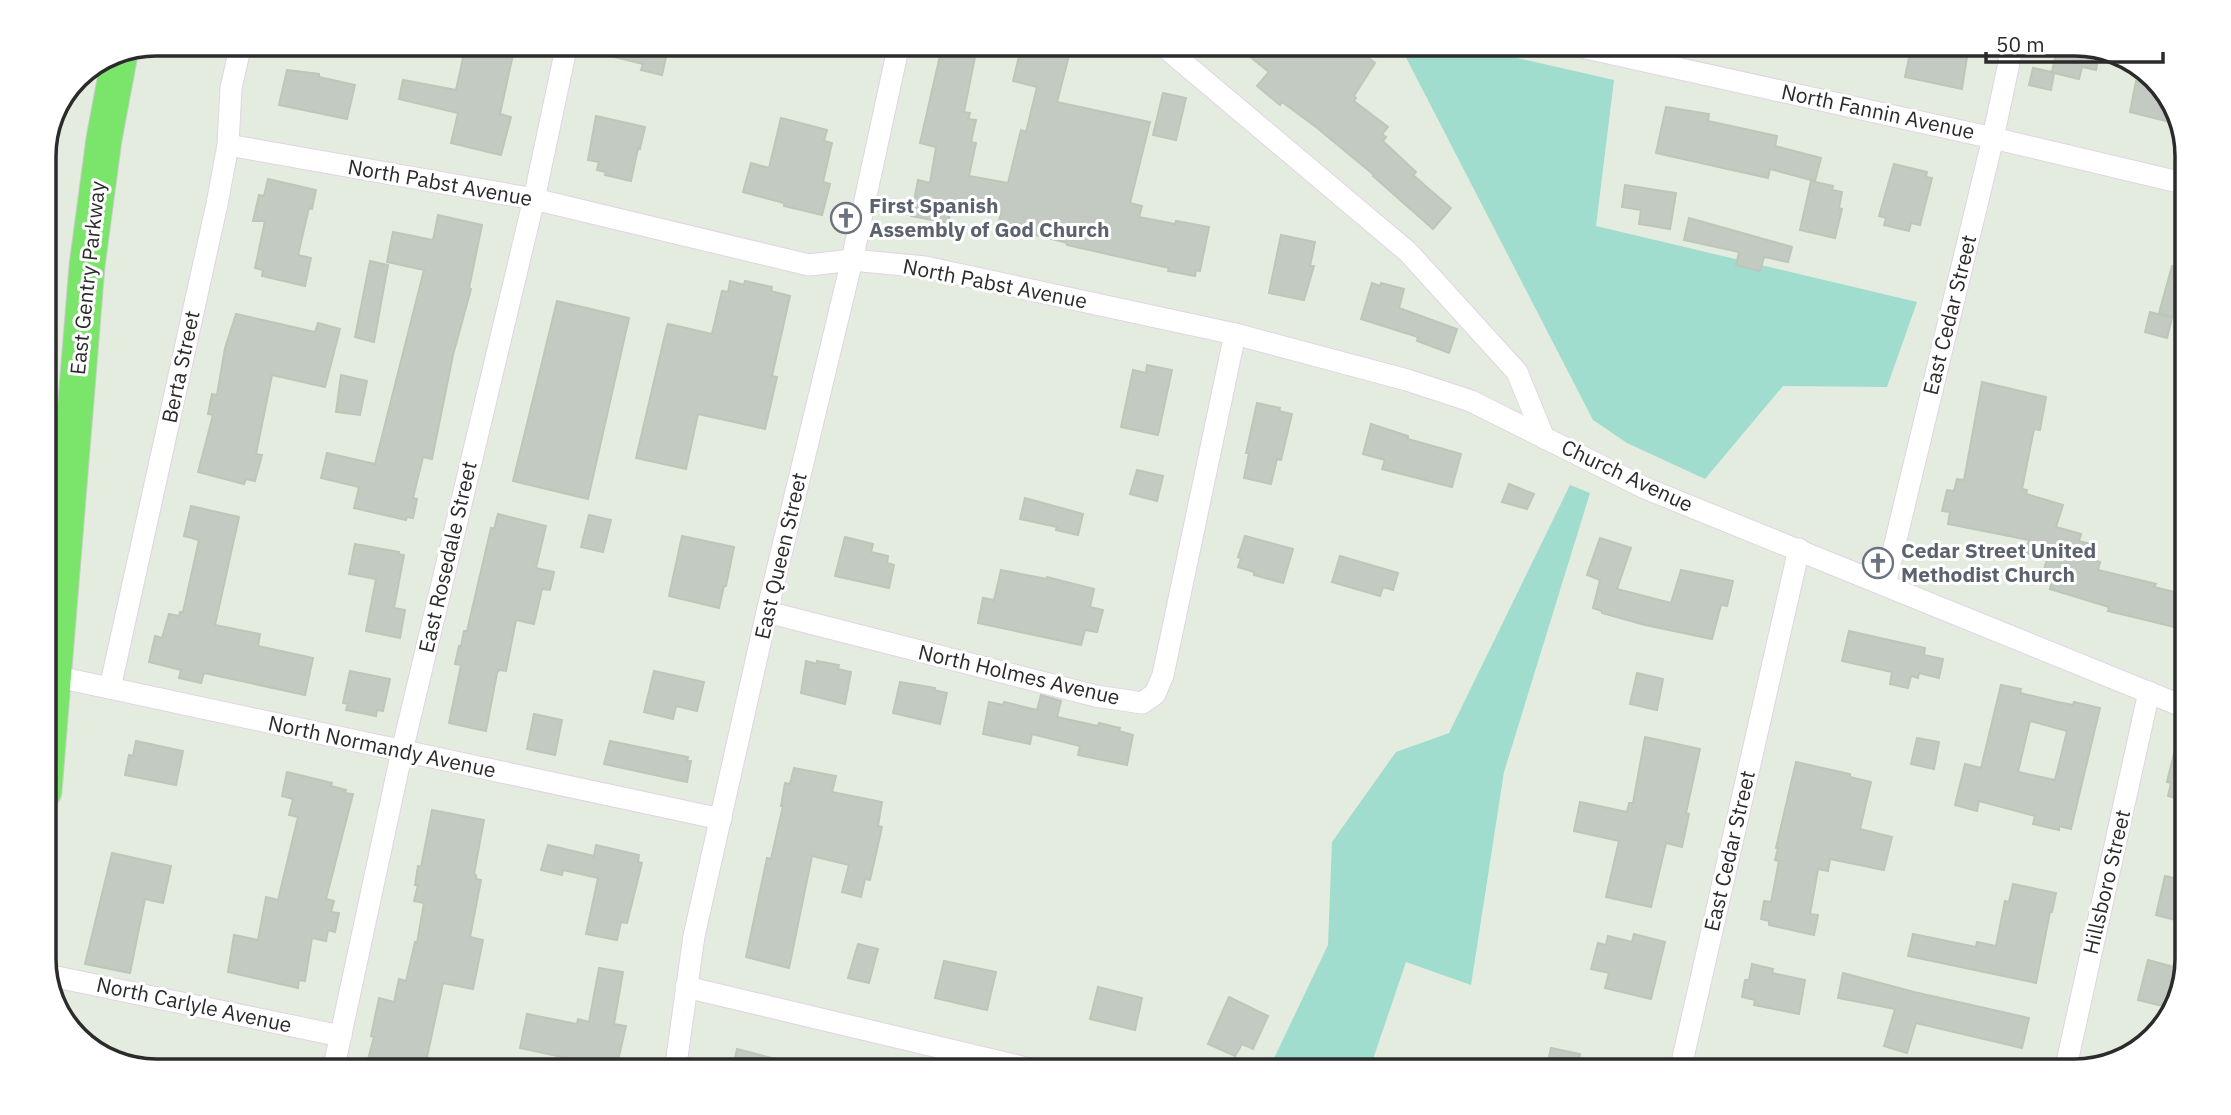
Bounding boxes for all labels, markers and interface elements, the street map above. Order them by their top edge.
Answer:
scale bar [1986,21,2163,65]
text: 50 m [1996,30,2045,58]
street label: North Fannin Avenue [1779,77,1977,145]
street label: North Pabst Avenue [346,152,535,212]
street label: East Gentry Parkway [63,179,111,376]
place label: First Spanish Assembly of God Church [869,191,1110,243]
church icon: First Spanish Assembly of God Church [829,201,863,235]
street label: East Cedar Street [1916,232,1982,398]
street label: North Pabst Avenue [901,251,1090,315]
street label: Berta Street [154,308,206,426]
street label: Church Avenue [1557,432,1698,518]
street label: East Rosedale Street [411,458,483,655]
street label: East Queen Street [747,470,813,642]
place label: Cedar Street United Methodist Church [1901,536,2096,588]
church icon: Cedar Street United Methodist Church [1861,546,1895,580]
street label: North Holmes Avenue [916,637,1123,711]
street label: North Normandy Avenue [266,708,499,784]
street label: East Cedar Street [1697,768,1761,934]
street label: Hillsboro Street [2076,807,2136,957]
street label: North Carlyle Avenue [94,970,294,1038]

